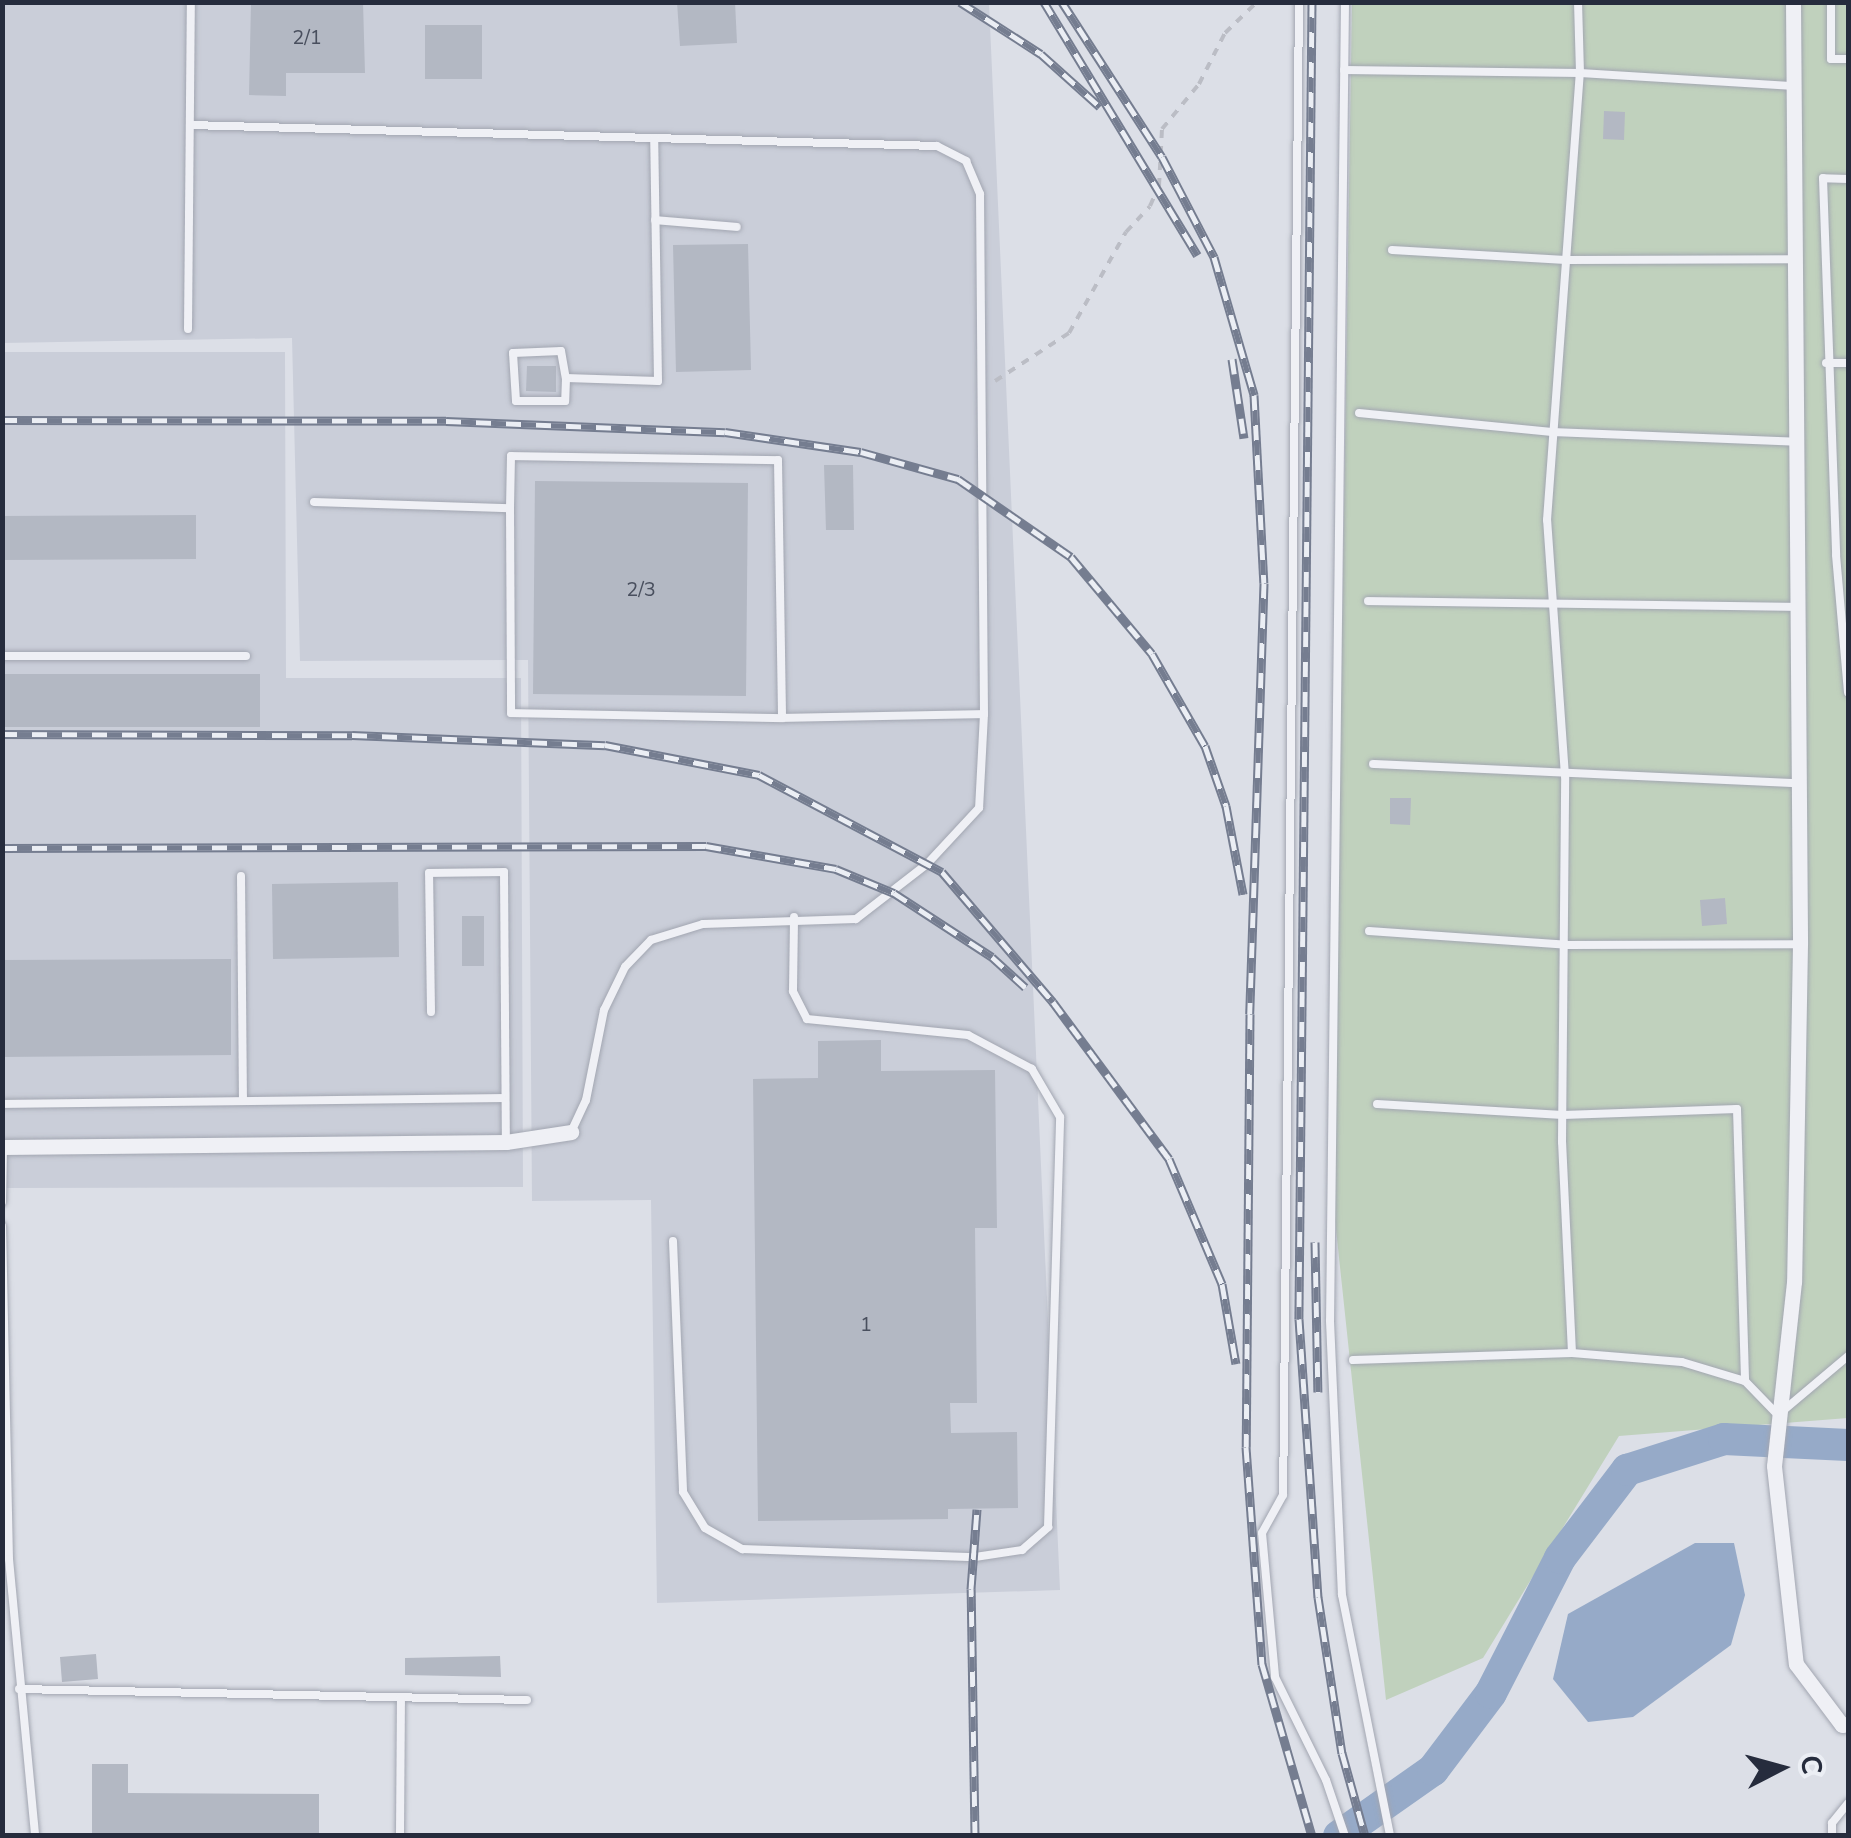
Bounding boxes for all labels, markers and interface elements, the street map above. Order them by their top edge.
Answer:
house number: 2/1 [292,25,322,49]
house number: 2/3 [626,577,656,601]
house number: 1 [860,1312,872,1336]
north arrow [1731,1718,1831,1818]
text: С [1791,1753,1831,1776]

